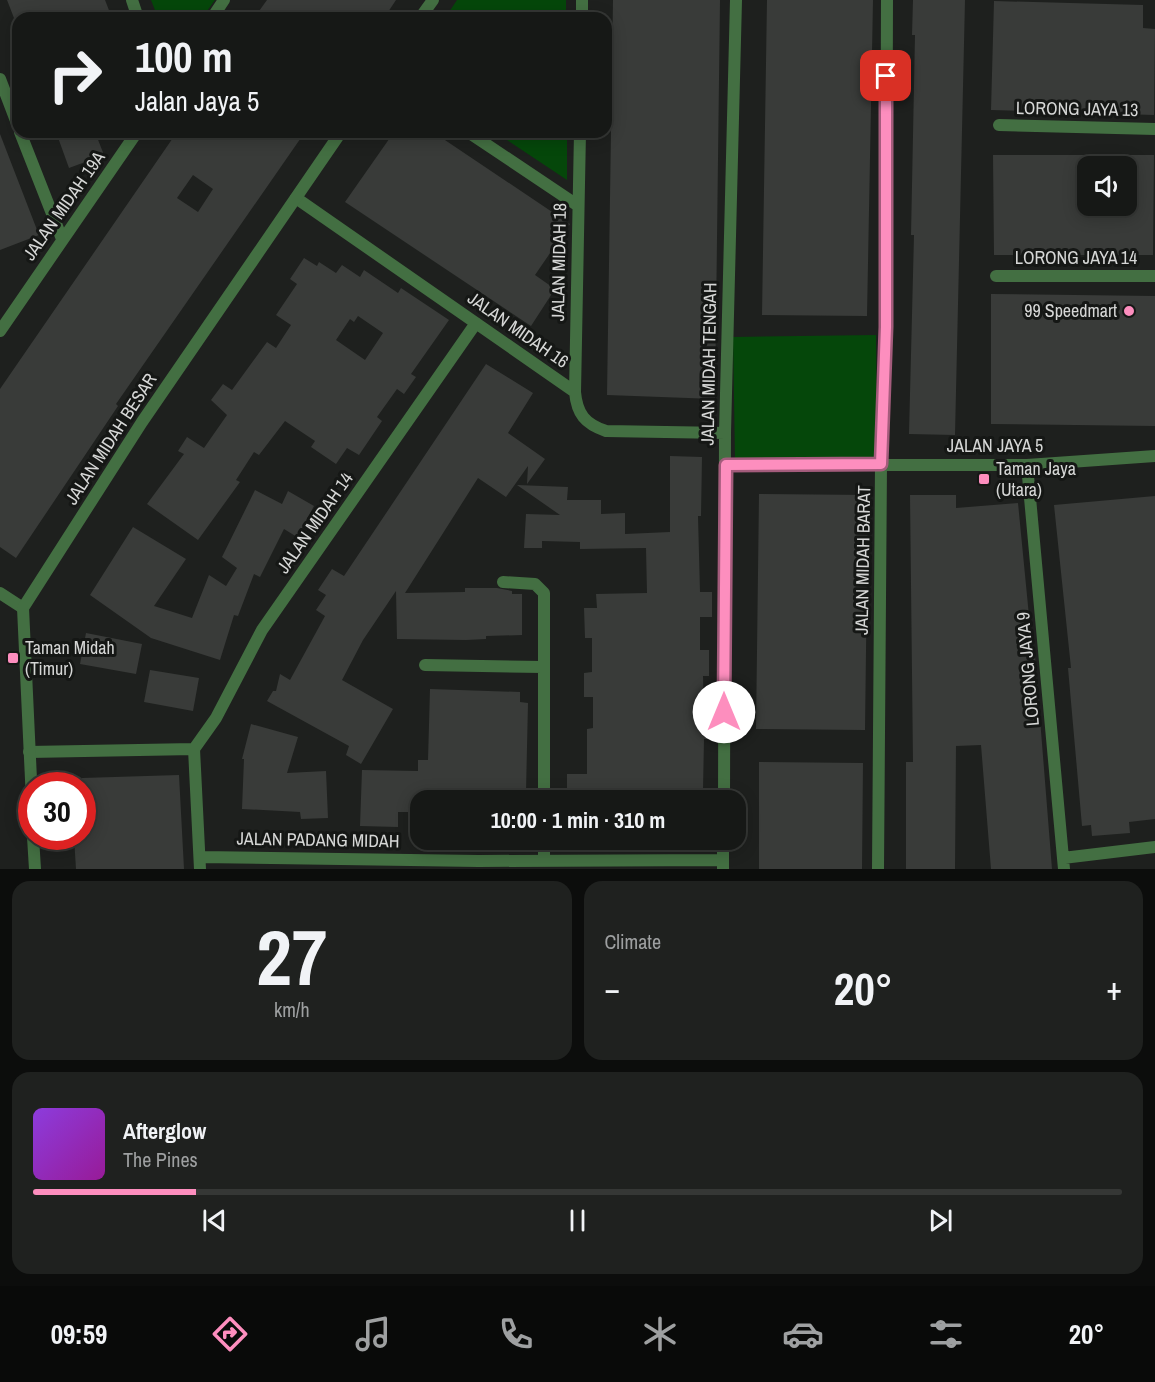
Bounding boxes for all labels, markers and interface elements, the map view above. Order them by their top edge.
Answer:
text: 100 m [135,29,233,85]
icon: right [36,36,114,114]
pin [860,50,911,101]
icon: arrive [869,59,902,92]
text: Jalan Jaya 5 [135,83,259,119]
street label: LORONG JAYA 13 [1016,95,1138,122]
street label: JALAN MIDAH 19A [17,146,111,265]
map controls [1077,156,1137,216]
button: sound [1077,156,1137,216]
street label: JALAN MIDAH 18 [545,203,572,321]
street label: LORONG JAYA 14 [1015,245,1137,270]
street label: JALAN MIDAH TENGAH [695,282,722,446]
street label: JALAN MIDAH 16 [463,285,574,374]
place label: 99 Speedmart [1024,298,1117,323]
marker: 99 Speedmart [1122,304,1136,318]
street label: JALAN MIDAH BESAR [59,368,163,509]
street label: JALAN JAYA 5 [947,433,1043,458]
place label: Taman Jaya (Utara) [996,456,1076,502]
street label: JALAN MIDAH 14 [270,467,359,578]
marker: Taman Jaya (Utara) [977,472,991,486]
street label: JALAN MIDAH BARAT [849,485,876,635]
street label: LORONG JAYA 9 [1010,611,1045,727]
place label: Taman Midah (Timur) [25,635,115,681]
marker: Taman Midah (Timur) [6,651,20,665]
position arrow [692,680,756,744]
speed limit sign: 30 [18,772,96,850]
text: 10:00 · 1 min · 310 m [491,805,665,835]
street label: JALAN PADANG MIDAH [236,826,400,853]
text: 27 [256,904,327,1009]
text: Climate [605,928,661,955]
text: 20° [834,958,893,1019]
text: − [605,966,620,1010]
text: + [1106,966,1122,1010]
text: km/h [274,996,310,1023]
text: Afterglow [123,1116,206,1146]
text: The Pines [123,1146,198,1173]
icon: previous [198,1204,231,1237]
icon: pause [561,1204,594,1237]
icon: next [924,1204,957,1237]
icon: directions [209,1313,251,1355]
icon: music [352,1313,394,1355]
icon: phone [495,1313,537,1355]
icon: climate [639,1313,681,1355]
icon: car [782,1313,824,1355]
icon: filters [925,1313,967,1355]
text: 09:59 [51,1316,107,1352]
text: 20° [1069,1316,1104,1352]

